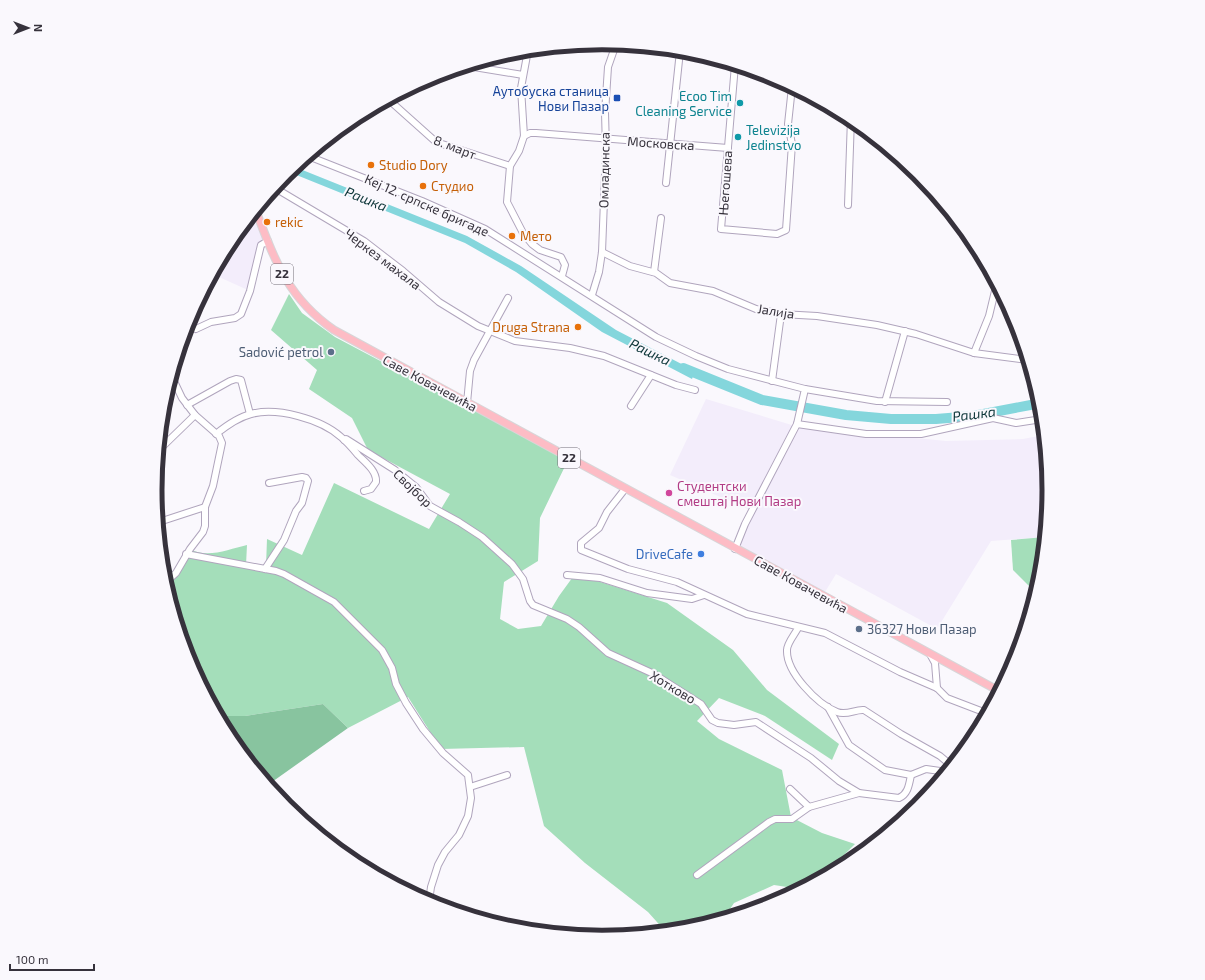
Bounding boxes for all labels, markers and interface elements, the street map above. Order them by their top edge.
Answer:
north arrow [8,8,48,48]
text: N [32,24,45,32]
place label: Аутобуска станица Нови Пазар [493,83,609,114]
place label: Ecoo Tim Cleaning Service [635,88,732,119]
marker: Аутобуска станица Нови Пазар [612,93,622,103]
marker: Ecoo Tim Cleaning Service [735,98,745,108]
place label: Televizija Jedinstvo [746,122,801,153]
street label: 8. март [431,132,479,163]
street label: Омладинска [595,132,613,208]
marker: Televizija Jedinstvo [733,132,743,142]
street label: Московска [627,133,695,153]
street label: Његошева [715,150,735,216]
place label: Studio Dory [379,157,448,173]
marker: Studio Dory [366,160,376,170]
street label: Кеј 12. српске бригаде [362,170,492,240]
place label: Студио [431,178,474,194]
marker: Студио [418,181,428,191]
water label: Рашка [343,182,390,215]
place label: rekic [275,214,303,230]
marker: rekic [262,217,272,227]
street label: Черкез махала [342,225,424,293]
place label: Мето [520,228,552,244]
marker: Мето [507,231,517,241]
road number: 22 [271,264,293,284]
street label: Јалија [756,300,796,322]
place label: Druga Strana [492,319,570,335]
marker: Druga Strana [573,322,583,332]
water label: Рашка [627,334,674,369]
place label: Sadović petrol [239,344,323,360]
marker: Sadović petrol [326,347,336,357]
street label: Саве Ковачевића [380,351,480,415]
water label: Рашка [951,402,997,425]
road number: 22 [558,448,580,468]
street label: Својбор [390,466,436,510]
place label: Студентски смештај Нови Пазар [677,478,801,509]
marker: Студентски смештај Нови Пазар [664,488,674,498]
place label: DriveCafe [636,546,693,562]
marker: DriveCafe [696,549,706,559]
street label: Саве Ковачевића [751,552,851,616]
place label: 36327 Нови Пазар [867,621,977,637]
marker: 36327 Нови Пазар [854,624,864,634]
street label: Хотково [647,667,699,707]
scale bar [10,946,94,972]
text: 100 m [16,952,48,966]

